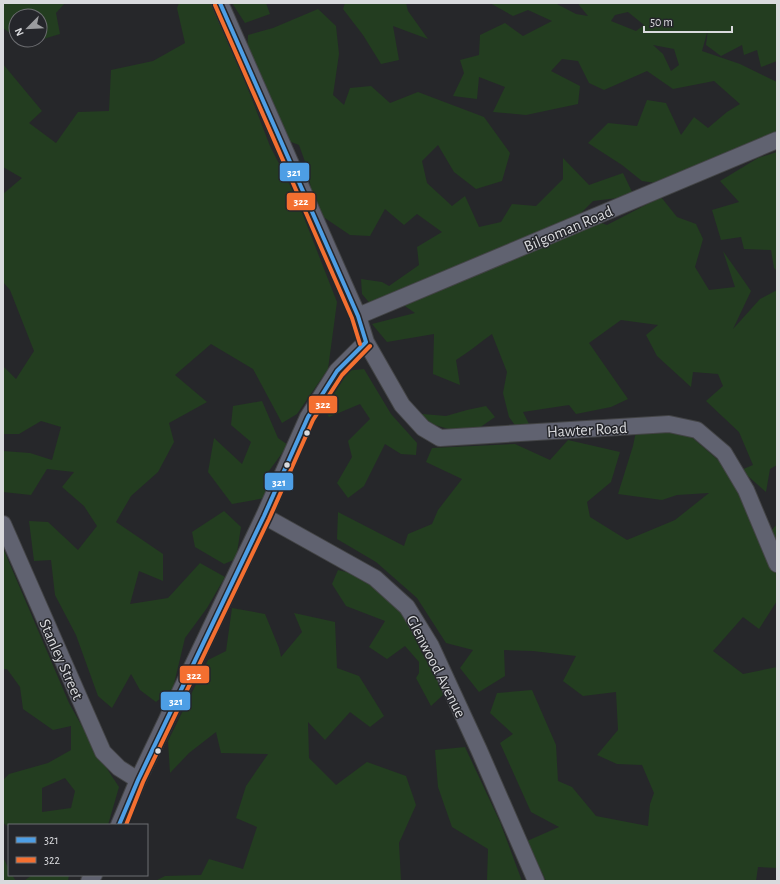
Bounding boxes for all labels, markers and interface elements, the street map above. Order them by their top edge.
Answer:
north arrow [8,8,48,48]
scale bar [644,8,732,34]
text: 50 m [650,16,673,28]
text: N [13,26,26,38]
line badge: 321 [279,162,310,182]
text: 321 [287,167,301,178]
line badge: 322 [286,192,316,211]
text: 322 [293,196,309,207]
street label: Bilgoman Road [522,203,615,255]
line badge: 322 [308,395,338,414]
text: 322 [315,399,331,410]
street label: Hawter Road [546,420,628,440]
unlabelled marker [302,428,312,438]
unlabelled marker [282,460,292,470]
line badge: 321 [264,472,294,491]
text: 321 [272,477,286,488]
street label: Glenwood Avenue [403,613,469,720]
street label: Stanley Street [35,617,86,703]
line badge: 322 [179,665,210,684]
text: 322 [186,670,202,681]
line badge: 321 [160,691,191,711]
text: 321 [169,696,183,707]
unlabelled marker [153,746,163,756]
legend [8,824,148,876]
text: 321 [44,834,59,846]
text: 322 [44,854,60,866]

